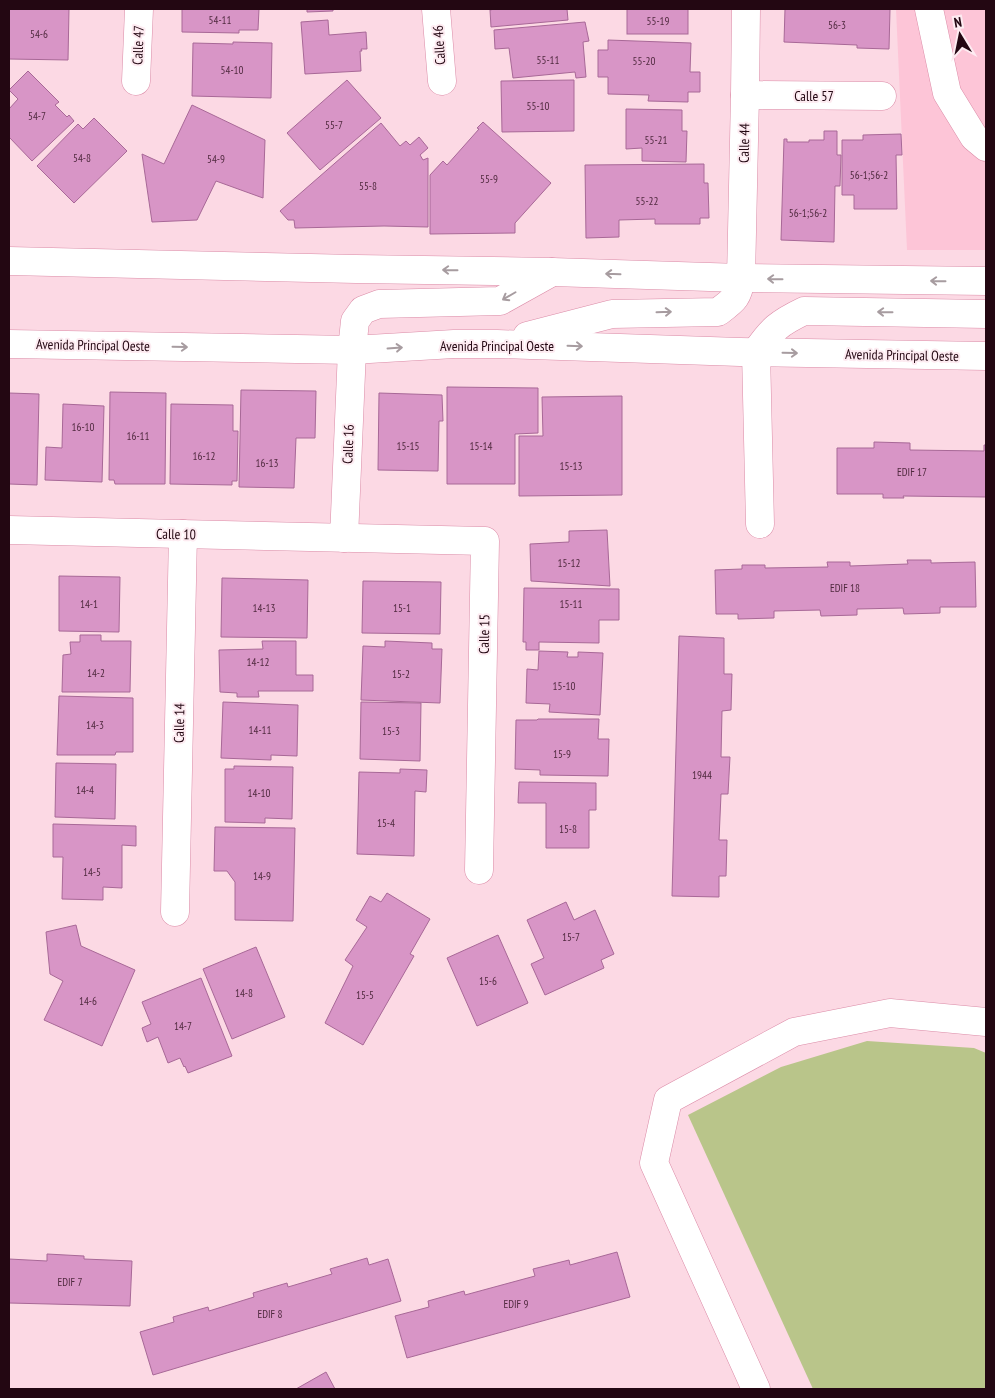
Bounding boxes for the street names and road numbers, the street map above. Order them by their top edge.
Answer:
street label: Calle 47 [128,25,148,65]
street label: Calle 46 [429,25,449,65]
street label: Calle 57 [794,87,834,105]
street label: Calle 44 [735,122,753,163]
street label: Avenida Principal Oeste [36,335,150,355]
street label: Avenida Principal Oeste [440,337,554,355]
street label: Avenida Principal Oeste [845,345,959,365]
street label: Calle 16 [338,424,358,464]
street label: Calle 10 [156,525,196,543]
street label: Calle 15 [475,614,493,654]
street label: Calle 14 [170,702,188,743]

